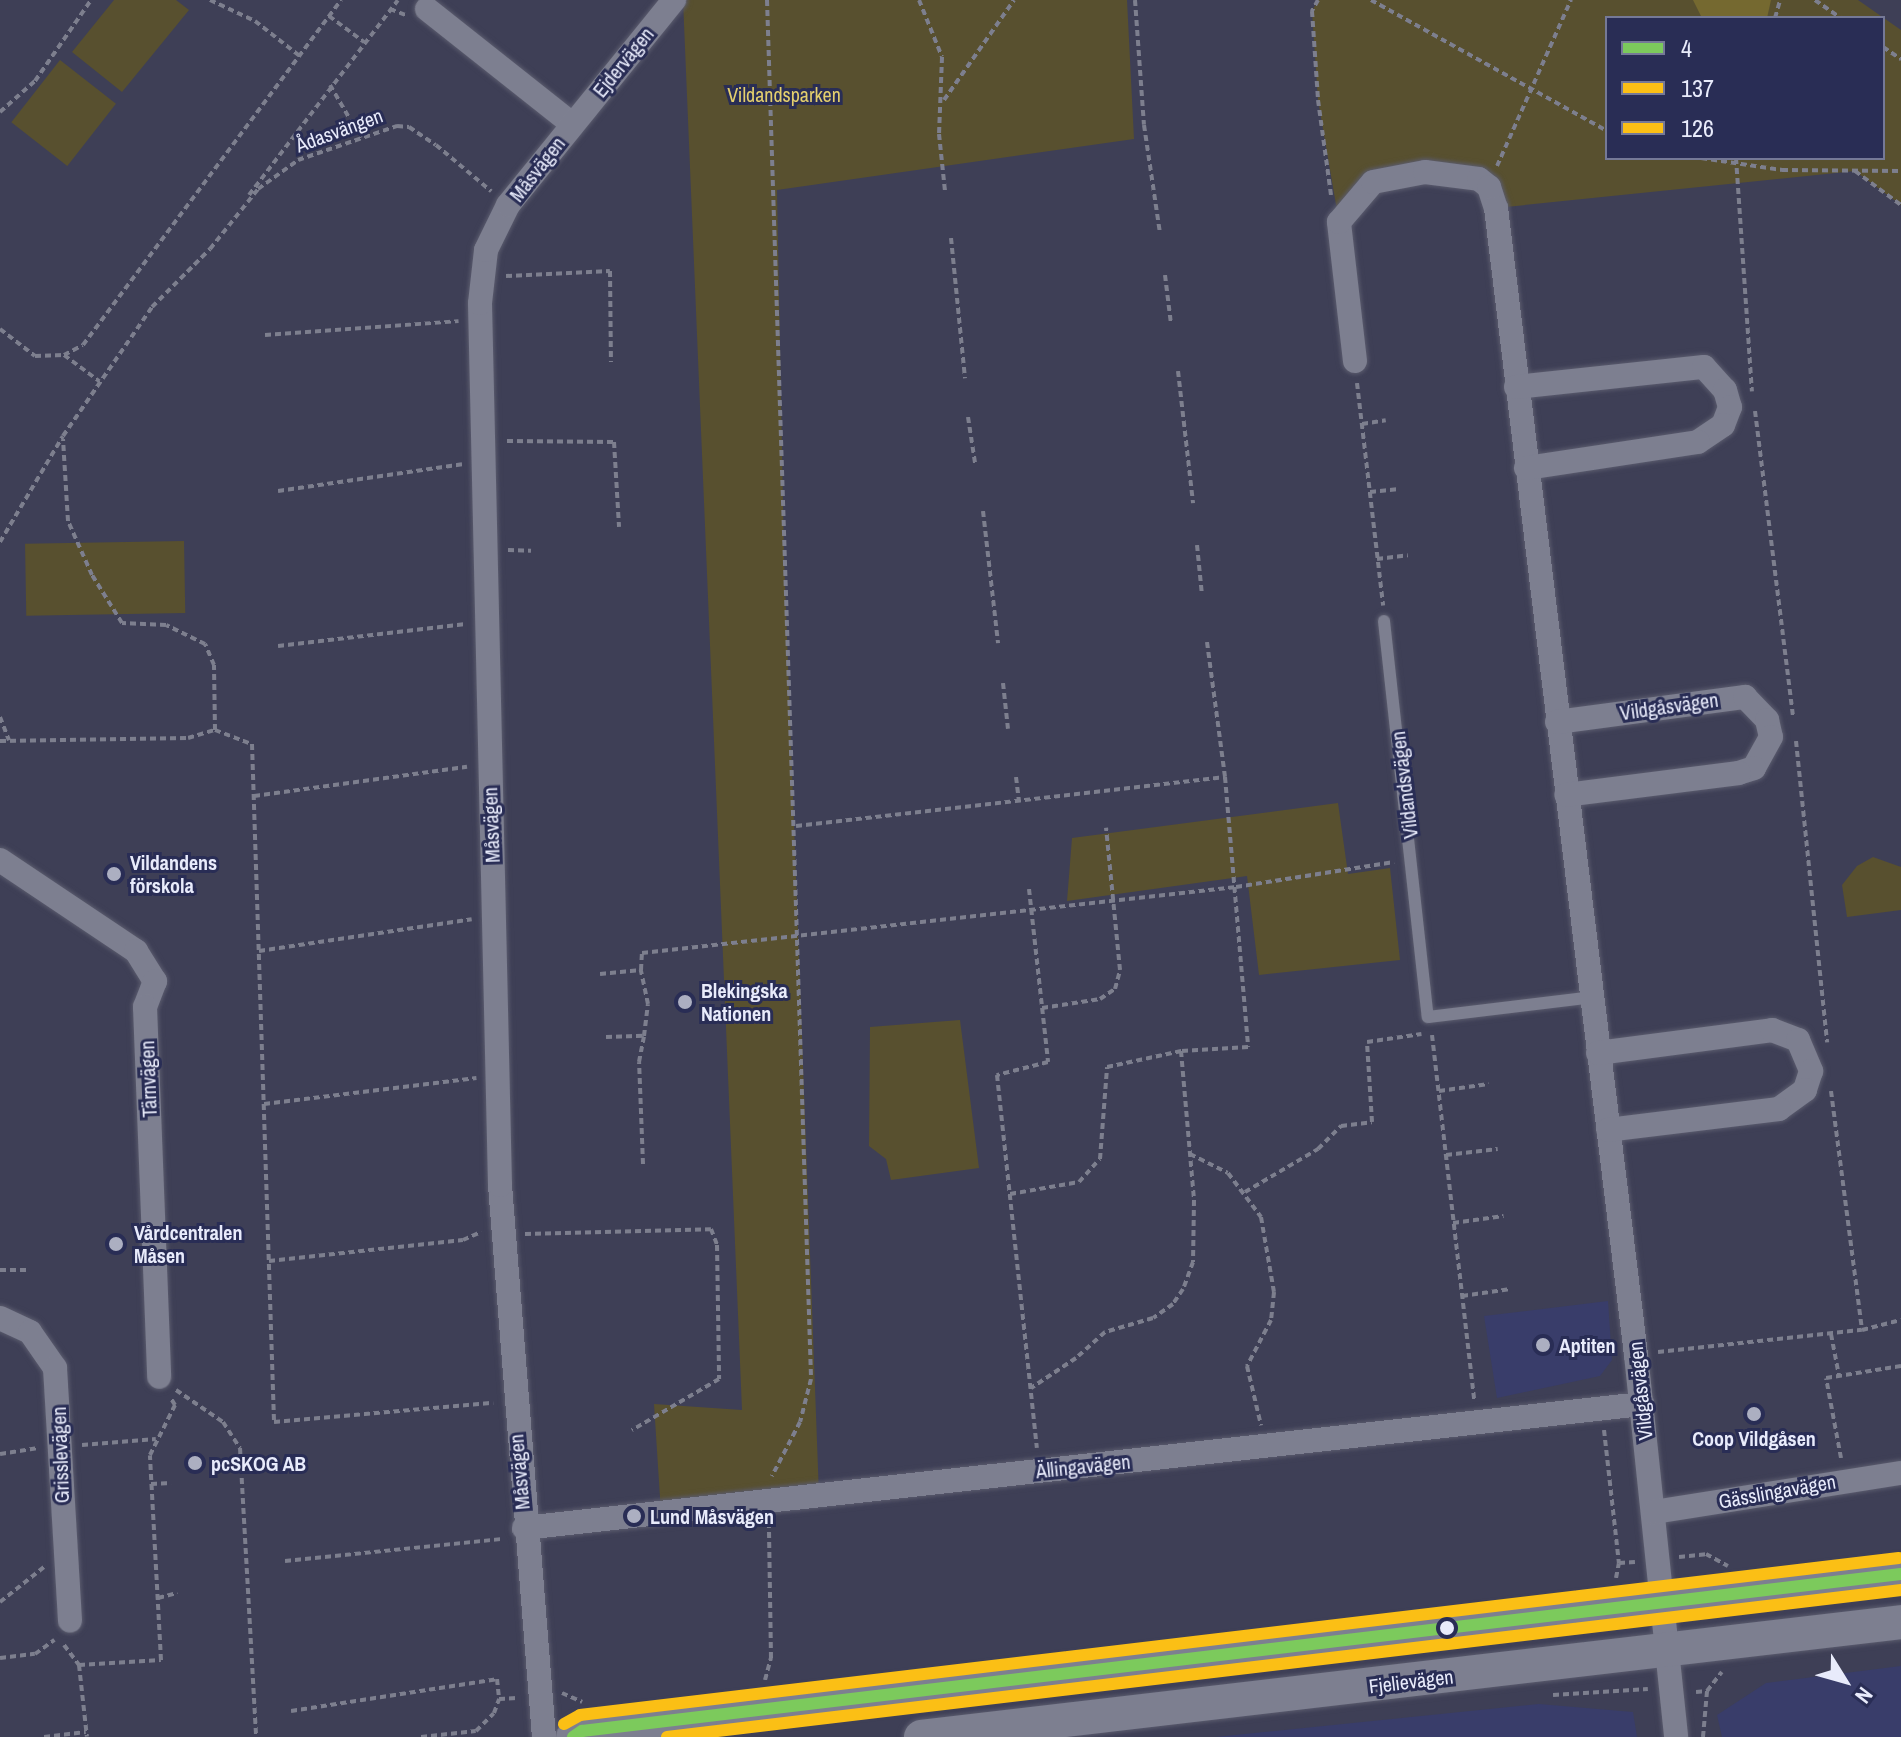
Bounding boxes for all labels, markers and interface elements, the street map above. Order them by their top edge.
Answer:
legend [1605,16,1885,160]
street label: Ejdervägen [588,22,658,102]
text: 4 [1681,32,1692,64]
text: 137 [1681,72,1714,104]
park label: Vildandsparken [727,82,841,106]
street label: Ådasvängen [292,103,386,157]
text: 126 [1681,112,1714,144]
street label: Måsvägen [504,132,570,206]
street label: Vildgåsvägen [1618,687,1720,725]
street label: Vildandsvägen [1385,730,1423,840]
street label: Måsvägen [478,787,504,863]
place label: Vildandens förskola [130,850,217,897]
marker: Vildandens förskola [105,865,123,883]
place label: Blekingska Nationen [701,978,788,1025]
marker: Blekingska Nationen [676,993,694,1011]
street label: Tärnvägen [135,1040,161,1118]
place label: Vårdcentralen Måsen [134,1220,242,1267]
marker: Vårdcentralen Måsen [105,1233,127,1255]
place label: Aptiten [1559,1333,1615,1357]
marker: Aptiten [1534,1336,1552,1354]
street label: Vildgåsvägen [1623,1340,1657,1442]
marker: Coop Vildgåsen [1745,1405,1763,1423]
street label: Grisslevägen [46,1406,74,1504]
place label: Coop Vildgåsen [1692,1426,1816,1450]
street label: Måsvägen [504,1433,534,1511]
street label: Ällingavägen [1035,1449,1131,1483]
place label: pcSKOG AB [211,1451,307,1475]
marker: pcSKOG AB [186,1454,204,1472]
street label: Gässlingavägen [1717,1469,1837,1513]
place label: Lund Måsvägen [650,1504,774,1528]
marker: Lund Måsvägen [625,1507,643,1525]
unlabelled marker [1439,1620,1455,1636]
north arrow [1805,1641,1885,1721]
street label: Fjelievägen [1367,1664,1455,1698]
text: N [1848,1681,1880,1710]

